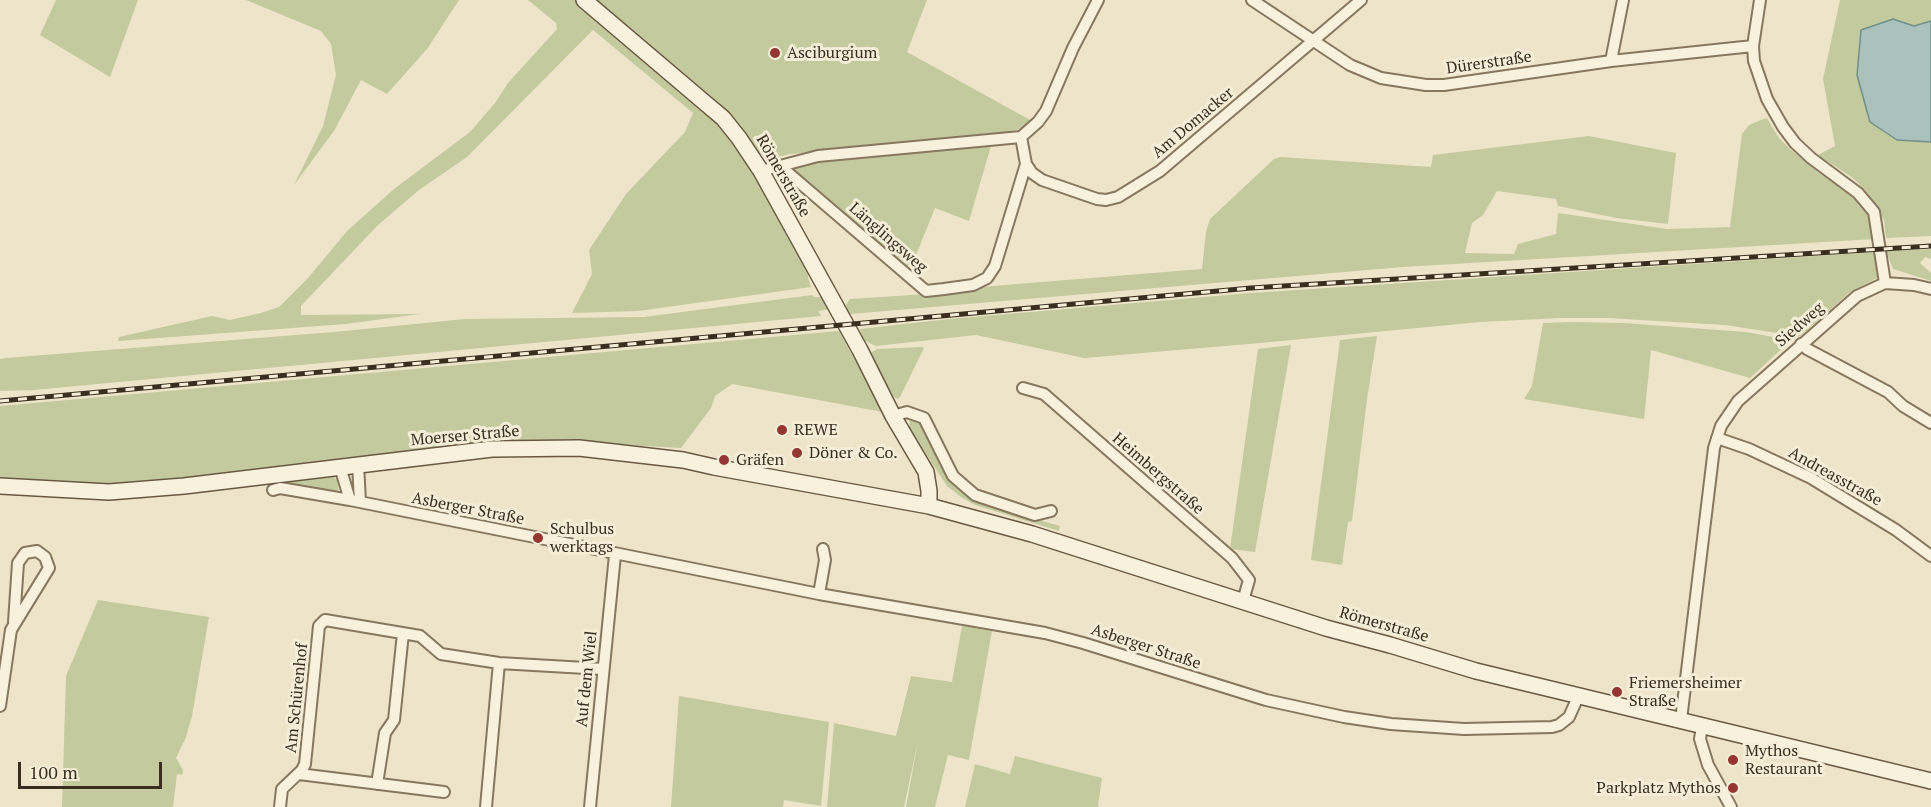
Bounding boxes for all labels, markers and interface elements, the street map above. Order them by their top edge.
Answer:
place label: Asciburgium [787,43,877,63]
marker: Asciburgium [768,46,782,60]
street label: Dürerstraße [1445,47,1533,79]
street label: Am Domacker [1148,83,1238,163]
street label: Römerstraße [752,131,814,221]
street label: Länglingsweg [845,199,931,277]
street label: Siedweg [1772,299,1828,351]
place label: REWE [794,420,838,440]
street label: Moerser Straße [410,422,520,450]
marker: REWE [775,423,789,437]
street label: Heimbergstraße [1108,429,1208,519]
place label: Döner & Co. [809,443,898,463]
street label: Andreasstraße [1785,443,1885,511]
marker: Döner & Co. [790,446,804,460]
place label: Gräfen [736,450,784,470]
marker: Gräfen [717,453,731,467]
street label: Asberger Straße [410,489,526,529]
place label: Schulbus werktags [550,519,614,557]
marker: Schulbus werktags [531,531,545,545]
street label: Römerstraße [1337,603,1431,647]
street label: Asberger Straße [1089,620,1203,674]
street label: Auf dem Wiel [572,630,602,728]
street label: Am Schürenhof [282,642,312,754]
place label: Friemersheimer Straße [1629,673,1742,711]
marker: Friemersheimer Straße [1610,685,1624,699]
place label: Mythos Restaurant [1745,741,1823,779]
scale bar [21,750,165,788]
marker: Mythos Restaurant [1726,753,1740,767]
text: 100 m [29,760,78,784]
place label: Parkplatz Mythos [1596,778,1721,798]
marker: Parkplatz Mythos [1726,781,1740,795]

